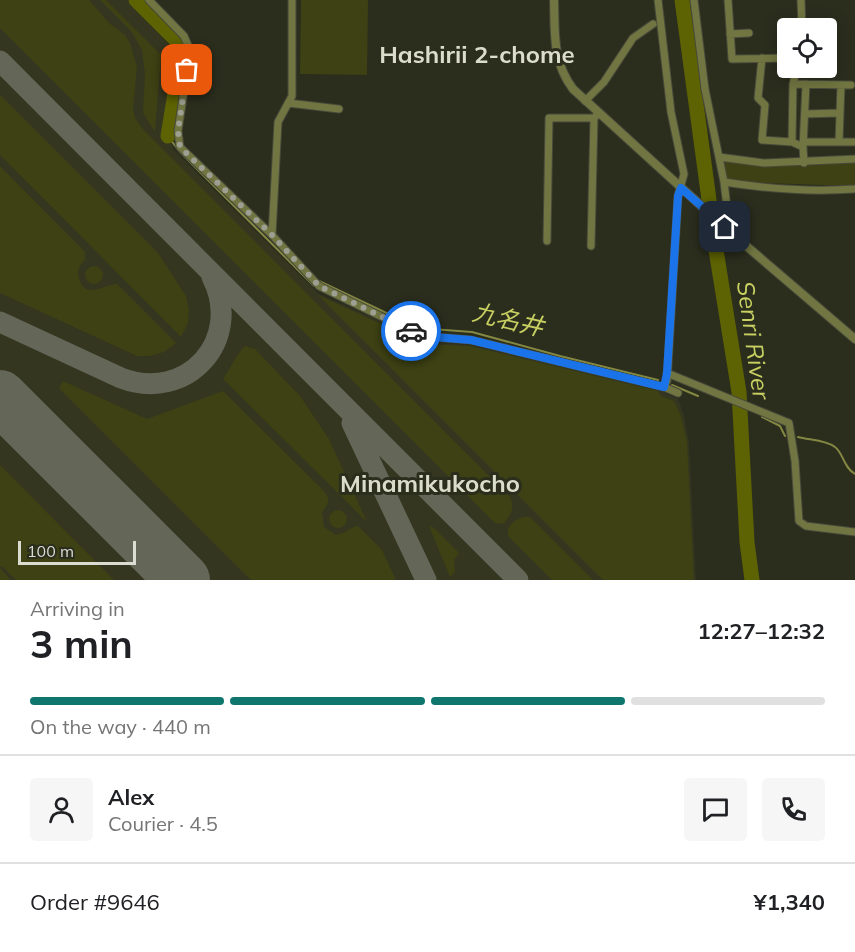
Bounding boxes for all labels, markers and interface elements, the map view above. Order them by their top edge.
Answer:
map controls [777,18,837,78]
button: locate [777,18,837,78]
district label: Hashirii 2-chome [379,39,575,69]
pin [161,44,212,95]
icon: bag [170,53,203,86]
pin [699,201,750,252]
icon: home [708,210,741,243]
water label: Senri River [731,279,777,402]
water label: 九名井 [470,296,548,342]
courier [381,301,441,361]
icon: car [395,315,428,348]
district label: Minamikukocho [340,468,520,498]
scale bar [18,538,136,566]
text: 100 m [27,541,74,561]
text: Arriving in [30,596,125,621]
text: 12:27–12:32 [697,617,825,645]
text: 3 min [30,619,133,668]
text: On the way · 440 m [30,714,211,739]
button: person [30,778,93,841]
button: chat [684,778,747,841]
button: phone [762,778,825,841]
text: Alex [108,783,154,811]
text: Courier · 4.5 [108,811,218,836]
text: Order #9646 [30,888,160,916]
text: ¥1,340 [754,888,825,916]

